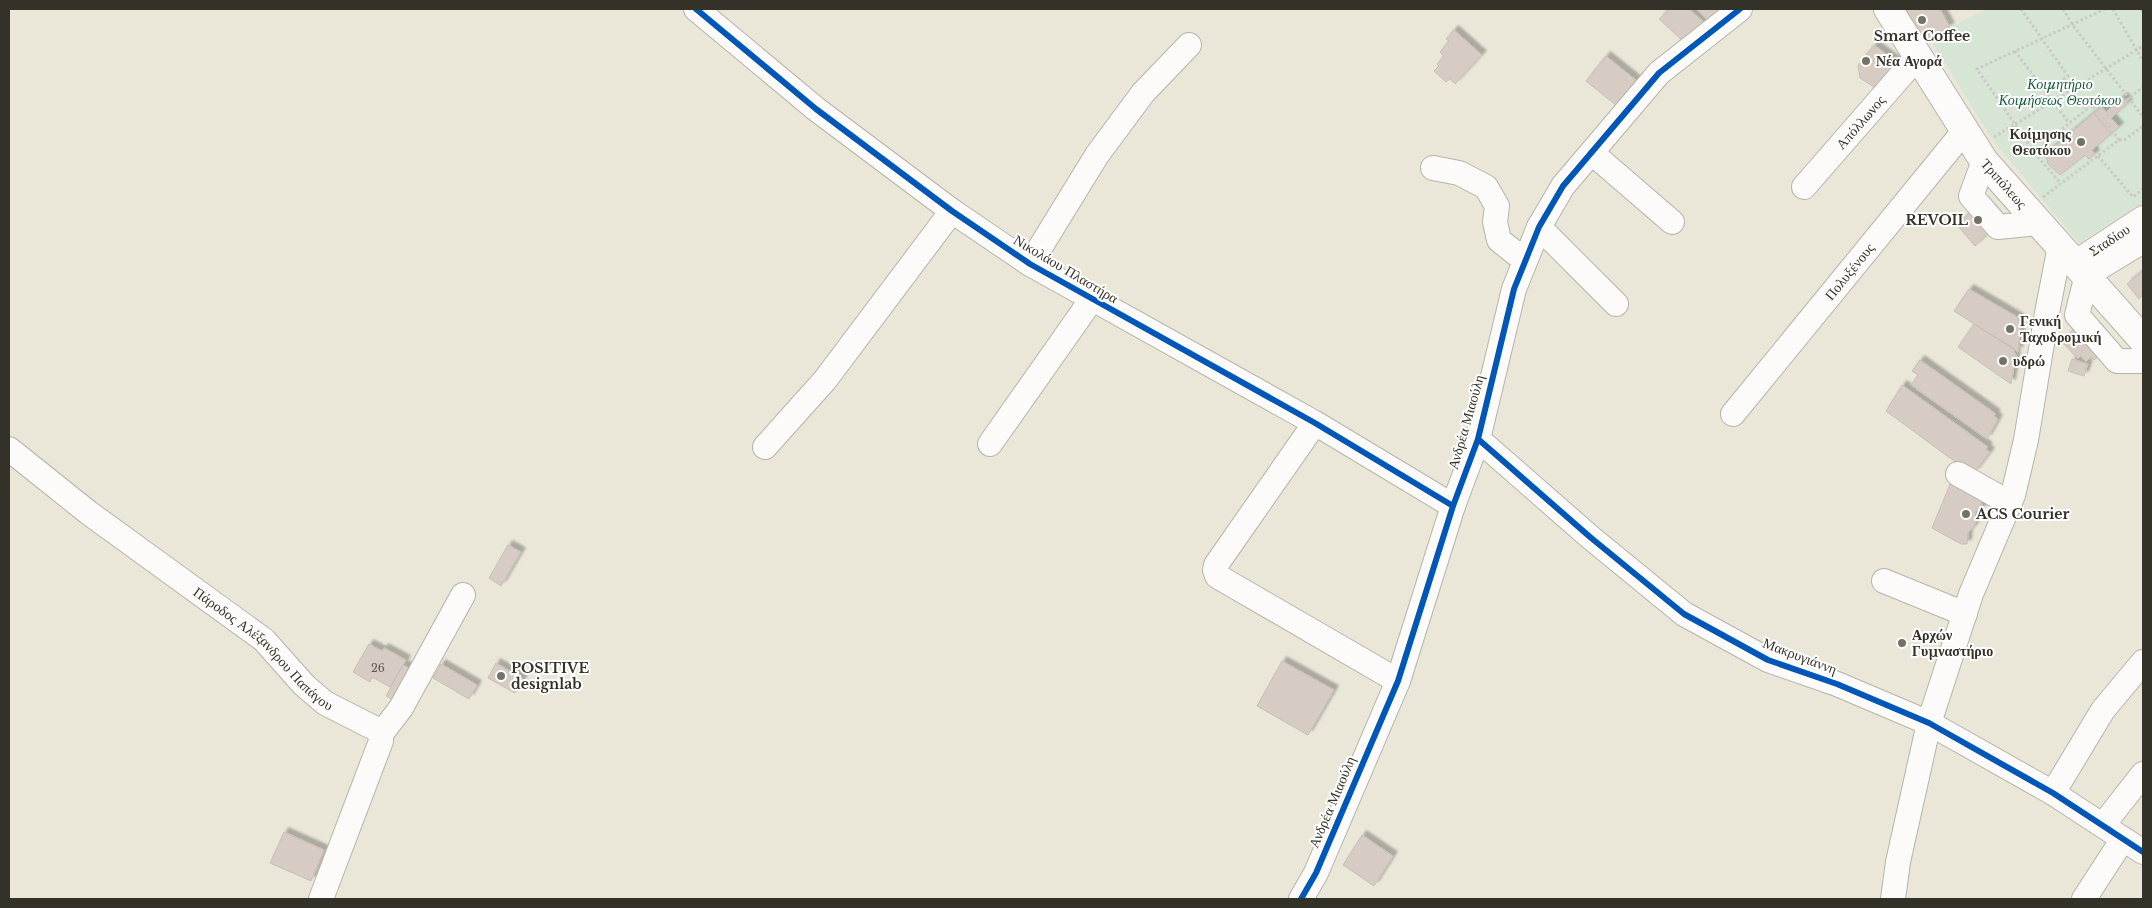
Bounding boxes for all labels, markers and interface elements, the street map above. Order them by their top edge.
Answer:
marker: Smart Coffee [1916,14,1928,26]
place label: Smart Coffee [1874,27,1970,45]
place label: Νέα Αγορά [1876,52,1942,70]
marker: Νέα Αγορά [1860,55,1872,67]
park label: Κοιμητήριο Κοιμήσεως Θεοτόκου [1998,75,2121,109]
street label: Απόλλωνος [1832,91,1889,153]
place label: Κοίμησης Θεοτόκου [2010,125,2072,159]
marker: Κοίμησης Θεοτόκου [2075,136,2087,148]
street label: Τριπόλεως [1977,155,2031,213]
place label: REVOIL [1906,211,1968,229]
marker: REVOIL [1972,214,1984,226]
street label: Σταδίου [2086,220,2133,260]
street label: Νικολάου Πλαστήρα [1010,231,1122,308]
street label: Πολυξένους [1821,239,1878,304]
place label: Γενική Ταχυδρομική [2020,312,2102,346]
marker: Γενική Ταχυδρομική [2004,323,2016,335]
place label: υδρώ [2013,352,2045,370]
marker: υδρώ [1997,355,2009,367]
street label: Ανδρέα Μιαούλη [1444,373,1488,471]
place label: ACS Courier [1975,505,2069,523]
marker: ACS Courier [1960,508,1972,520]
street label: Πάροδος Αλέξανδρου Παπάγου [190,583,336,715]
place label: Αρχών Γυμναστήριο [1912,626,1993,660]
street label: Μακρυγιάννη [1760,634,1840,678]
marker: Αρχών Γυμναστήριο [1896,637,1908,649]
place label: POSITIVE designlab [511,659,589,693]
house number: 26 [371,661,385,675]
marker: POSITIVE designlab [495,670,507,682]
street label: Ανδρέα Μιαούλη [1305,754,1359,850]

